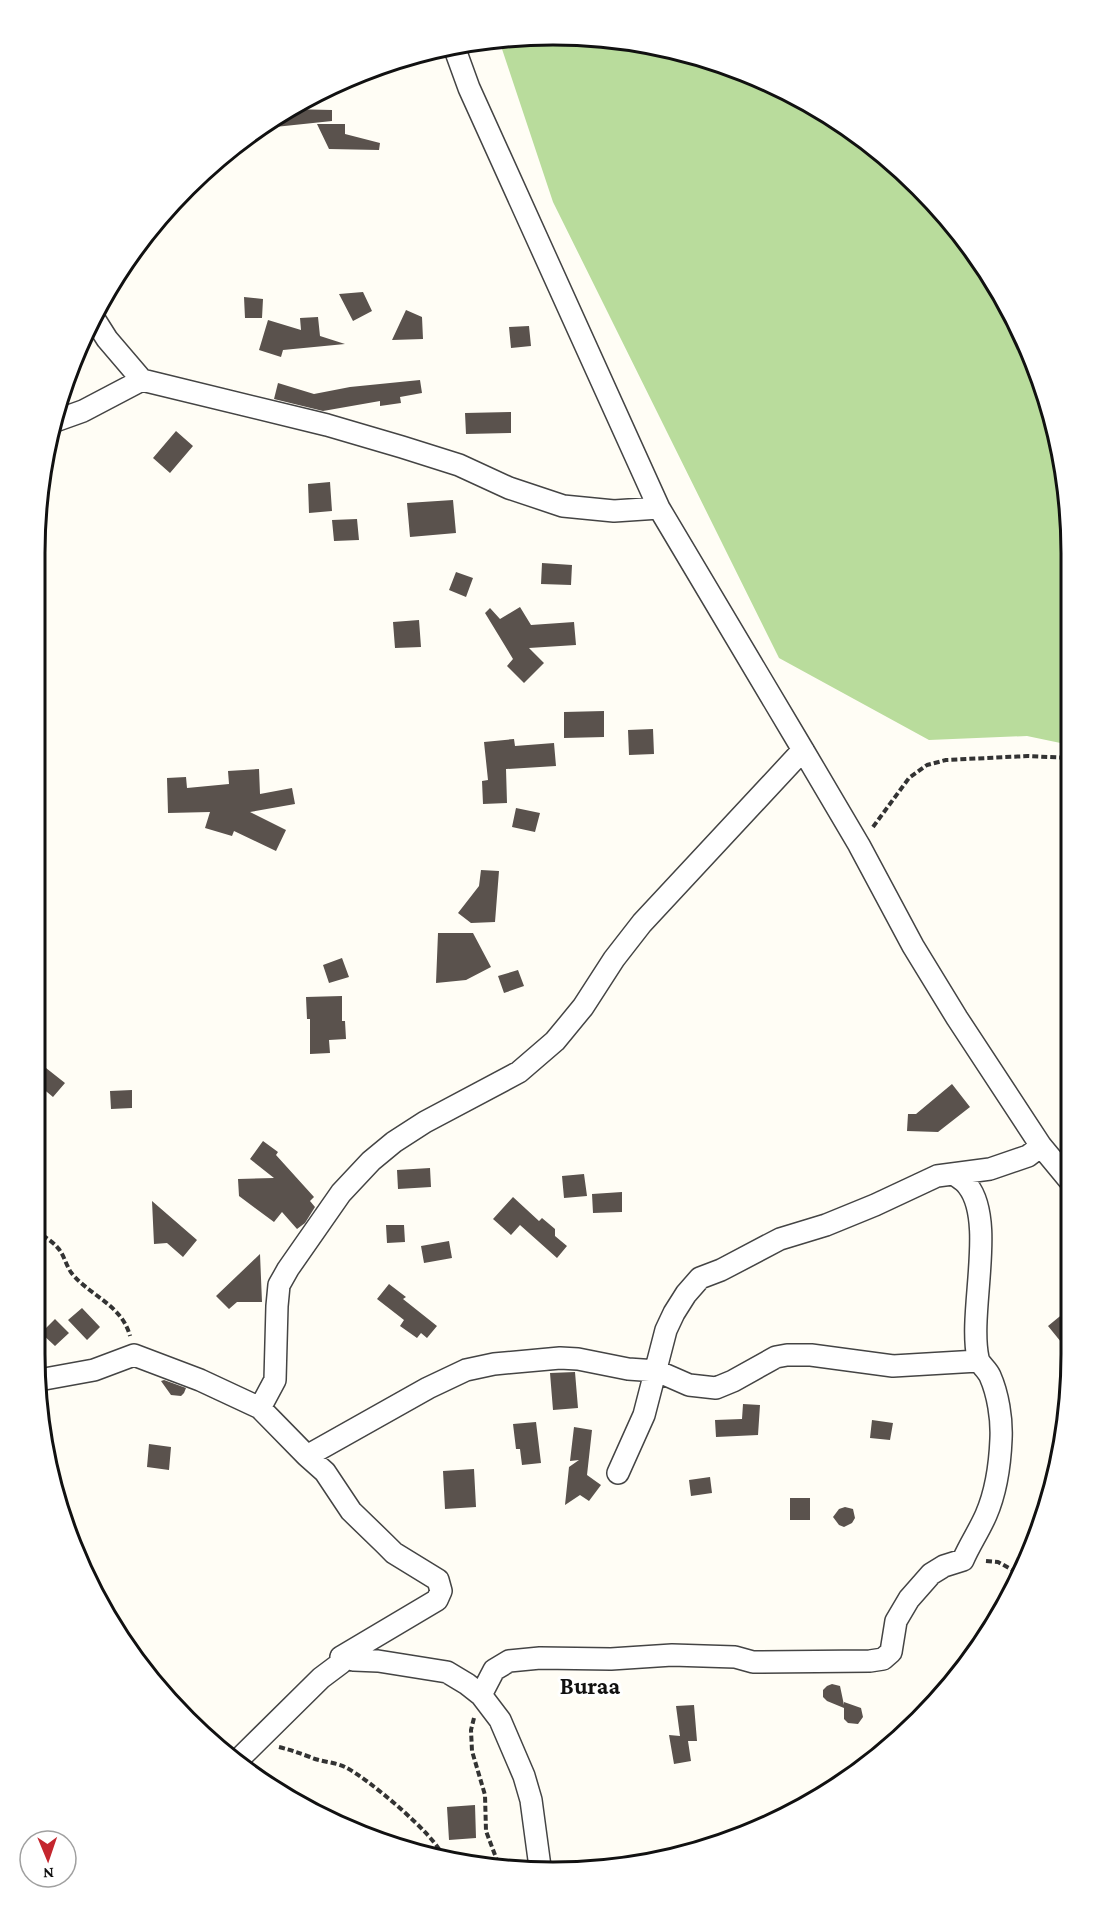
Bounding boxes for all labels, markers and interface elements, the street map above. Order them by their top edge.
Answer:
district label: Buraa [560,1672,620,1699]
north arrow [18,1829,78,1889]
text: N [43,1865,54,1882]

